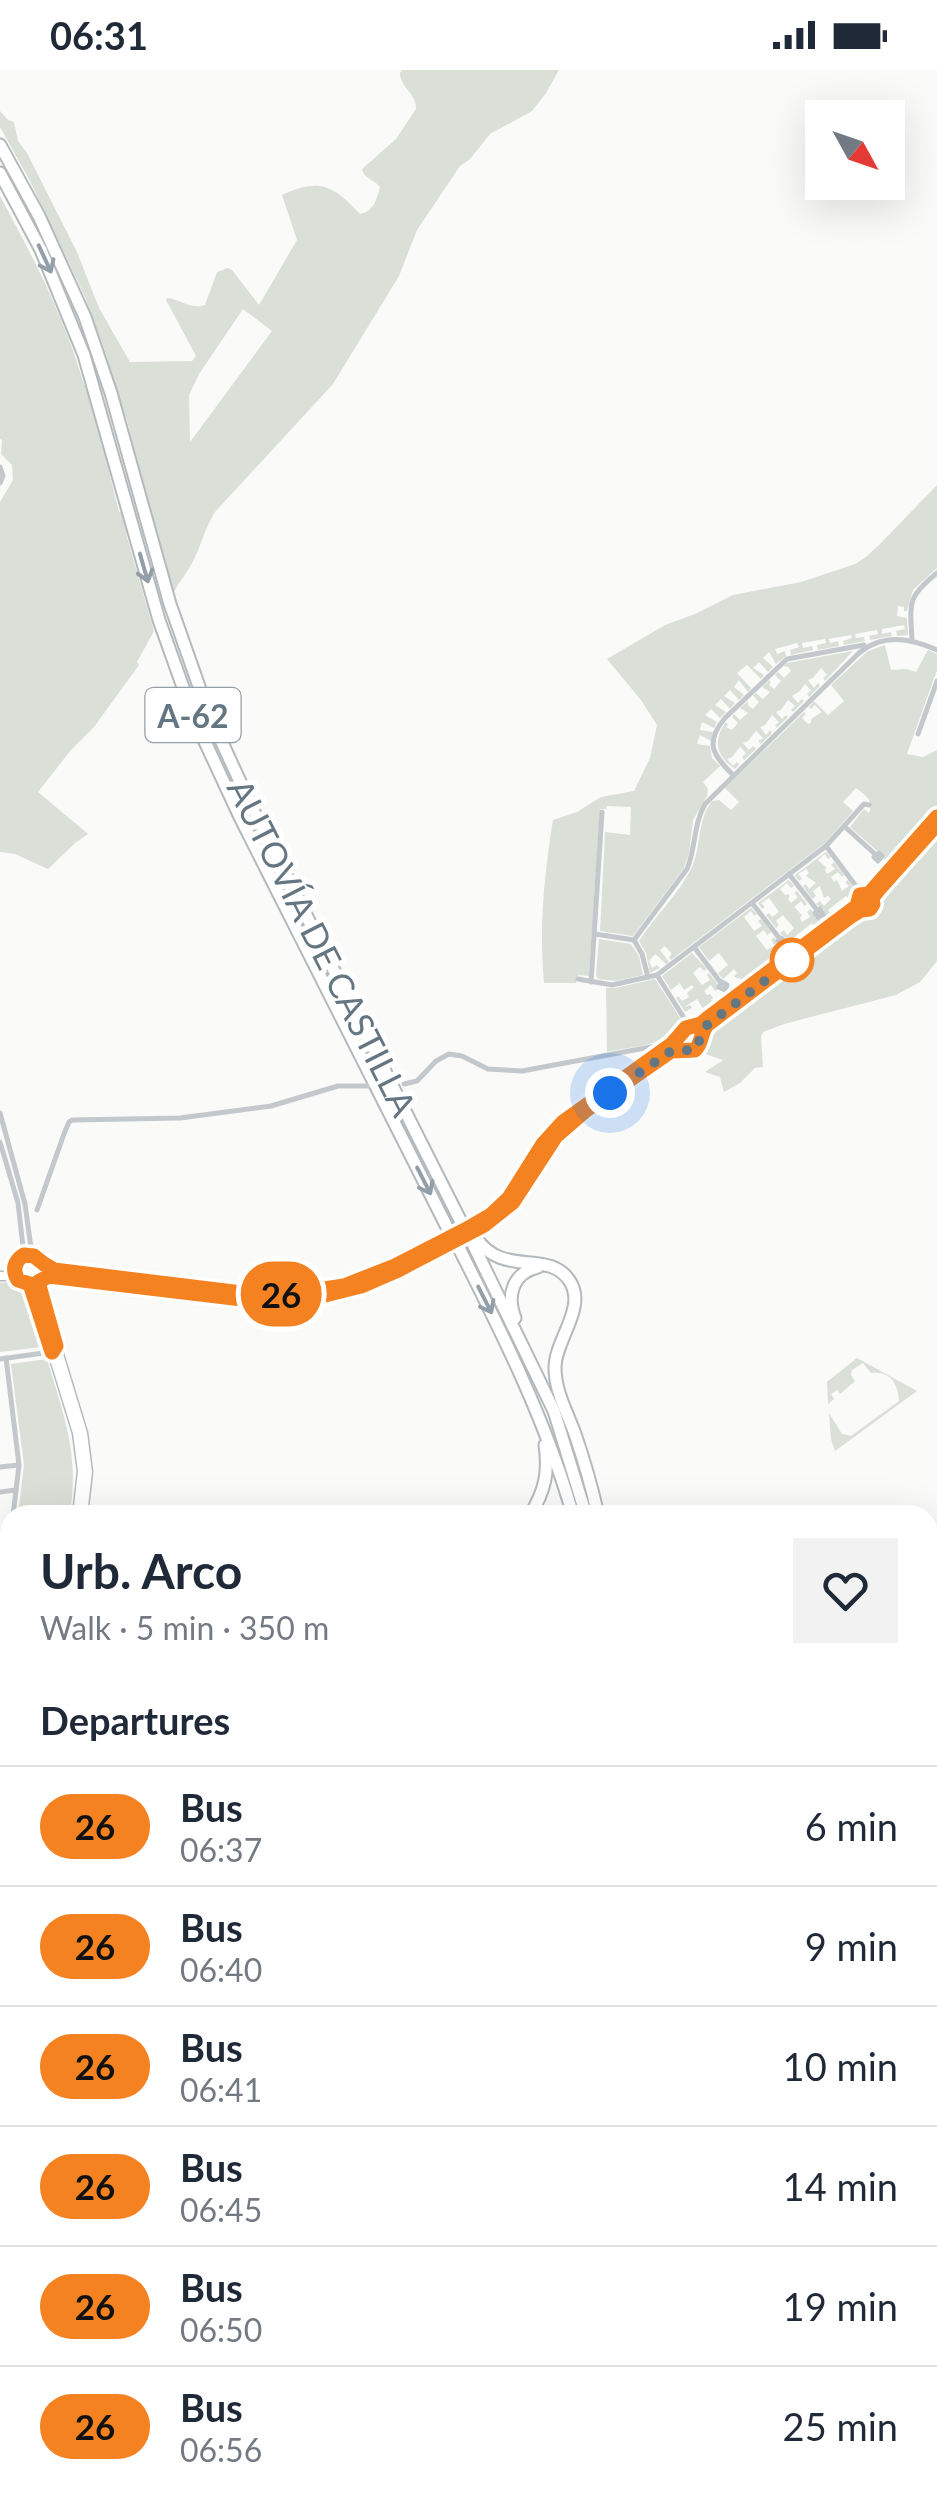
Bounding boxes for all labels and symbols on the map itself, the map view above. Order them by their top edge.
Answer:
north arrow [805,100,905,200]
one-way arrow [37,243,55,274]
one-way arrow [136,552,154,583]
road number: A-62 [146,688,240,742]
street label: AUTOVÍA DE CASTILLA [220,771,426,1123]
unlabelled marker [771,939,813,981]
your location [585,1068,635,1118]
one-way arrow [415,1166,434,1195]
line badge: 26 [236,1262,326,1326]
one-way arrow [476,1285,495,1314]

